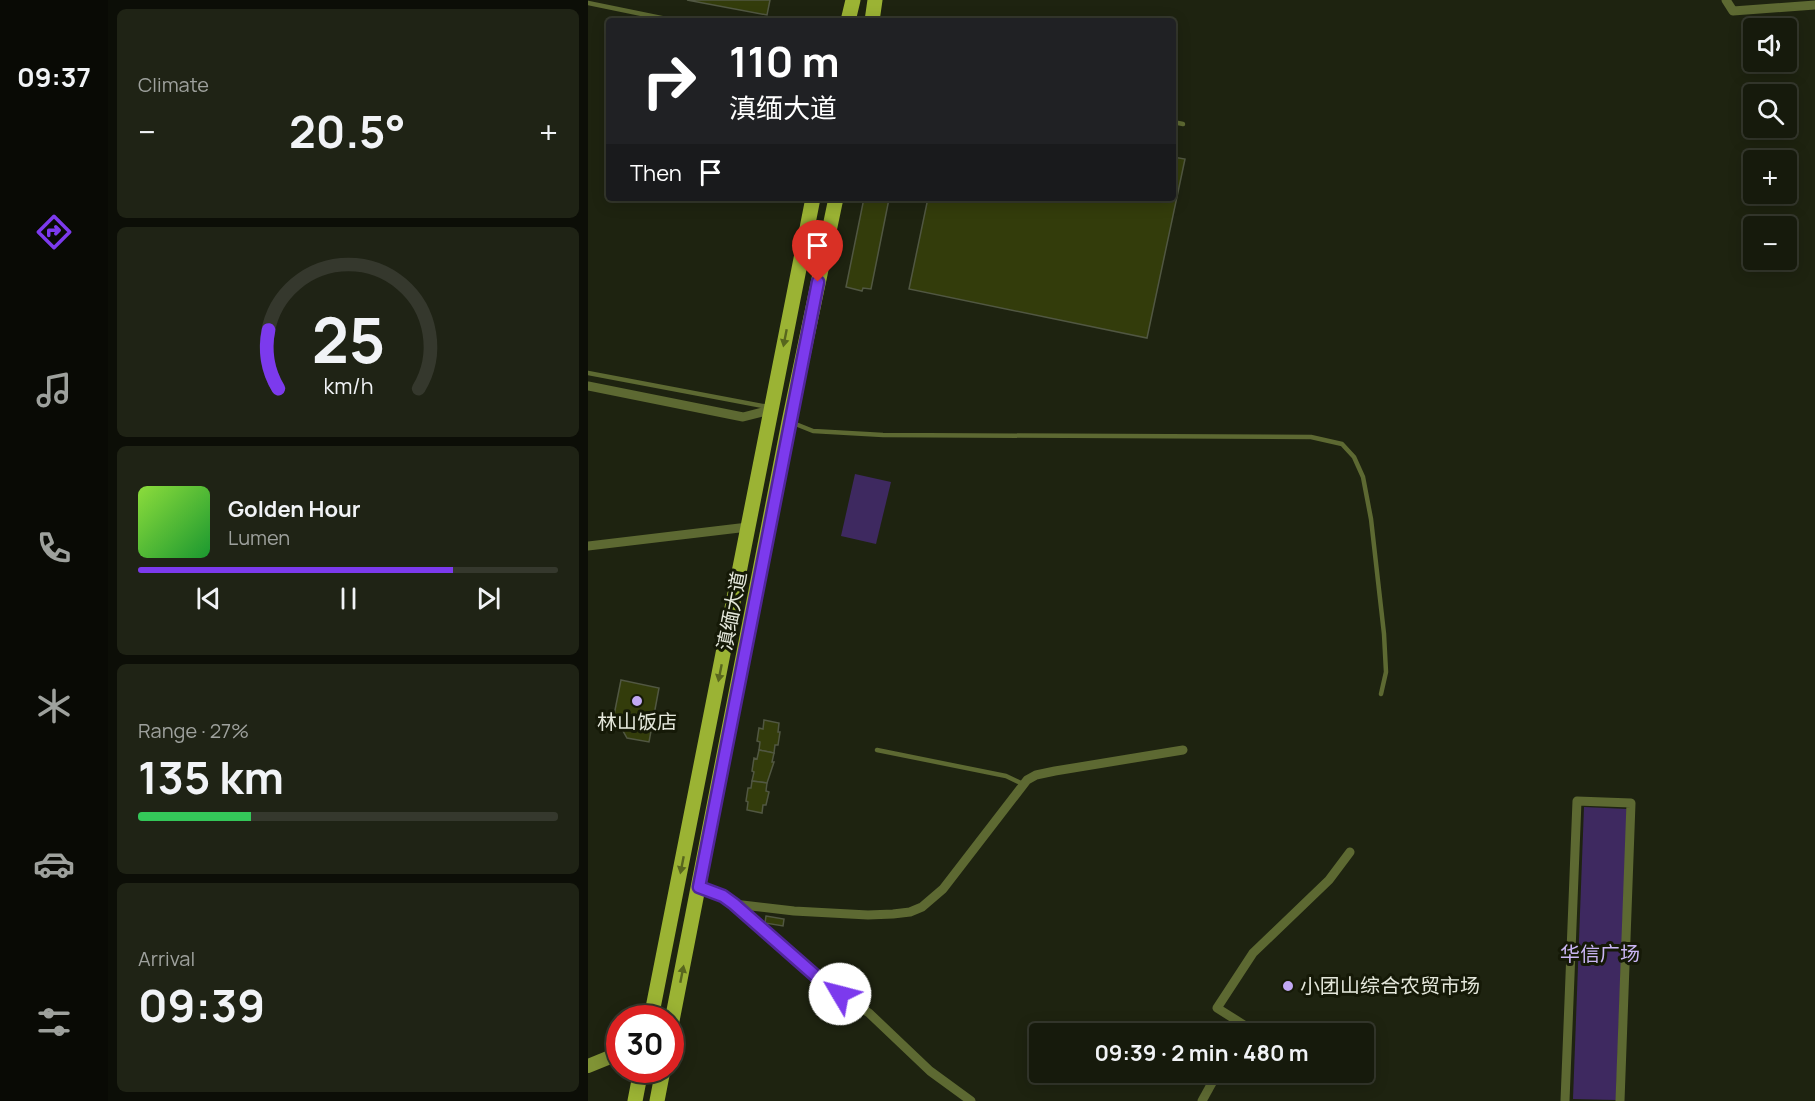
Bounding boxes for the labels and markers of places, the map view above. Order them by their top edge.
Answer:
pin [792,220,843,282]
marker: 林山饭店 [630,694,644,708]
place label: 林山饭店 [597,708,677,735]
place label: 小团山综合农贸市场 [1300,972,1480,999]
marker: 小团山综合农贸市场 [1281,979,1295,993]

